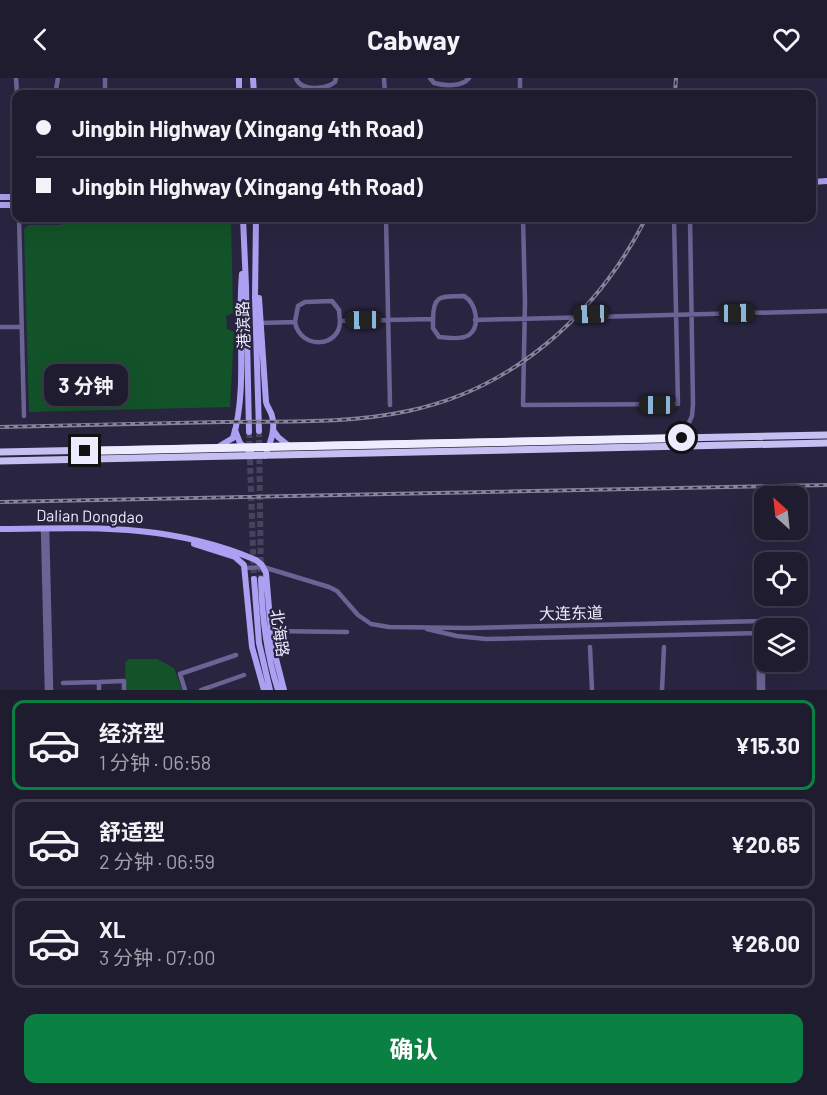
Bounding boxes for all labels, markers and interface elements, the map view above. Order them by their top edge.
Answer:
icon: back [24,23,57,56]
text: Cabway [367,23,460,55]
icon: heart [770,23,803,56]
text: Jingbin Highway (Xingang 4th Road) [72,115,423,141]
text: Jingbin Highway (Xingang 4th Road) [72,173,423,199]
street label: 港滨路 [232,301,253,349]
car [573,304,609,324]
car [719,304,755,322]
car [345,311,381,329]
callout: 3 分钟 [43,364,127,406]
text: 3 分钟 [59,373,113,397]
car [639,396,675,414]
route start [668,424,695,451]
route end [71,437,98,464]
north arrow [754,486,808,540]
map controls [754,486,808,672]
street label: Dalian Dongdao [36,505,144,526]
button: locate [754,552,808,606]
street label: 大连东道 [539,602,603,623]
street label: 北海路 [268,608,293,658]
button: layers [754,618,808,672]
icon: car [27,718,81,772]
text: 经济型 [99,719,165,745]
text: ¥15.30 [735,732,800,758]
text: 1 分钟 · 06:58 [99,750,211,774]
icon: car [27,817,81,871]
text: 舒适型 [99,818,165,844]
text: ¥20.65 [730,831,800,857]
text: 2 分钟 · 06:59 [99,849,215,873]
icon: car [27,916,81,970]
text: XL [99,916,125,942]
text: ¥26.00 [730,930,800,956]
text: 3 分钟 · 07:00 [99,945,216,969]
button: 确认 [24,1014,803,1083]

